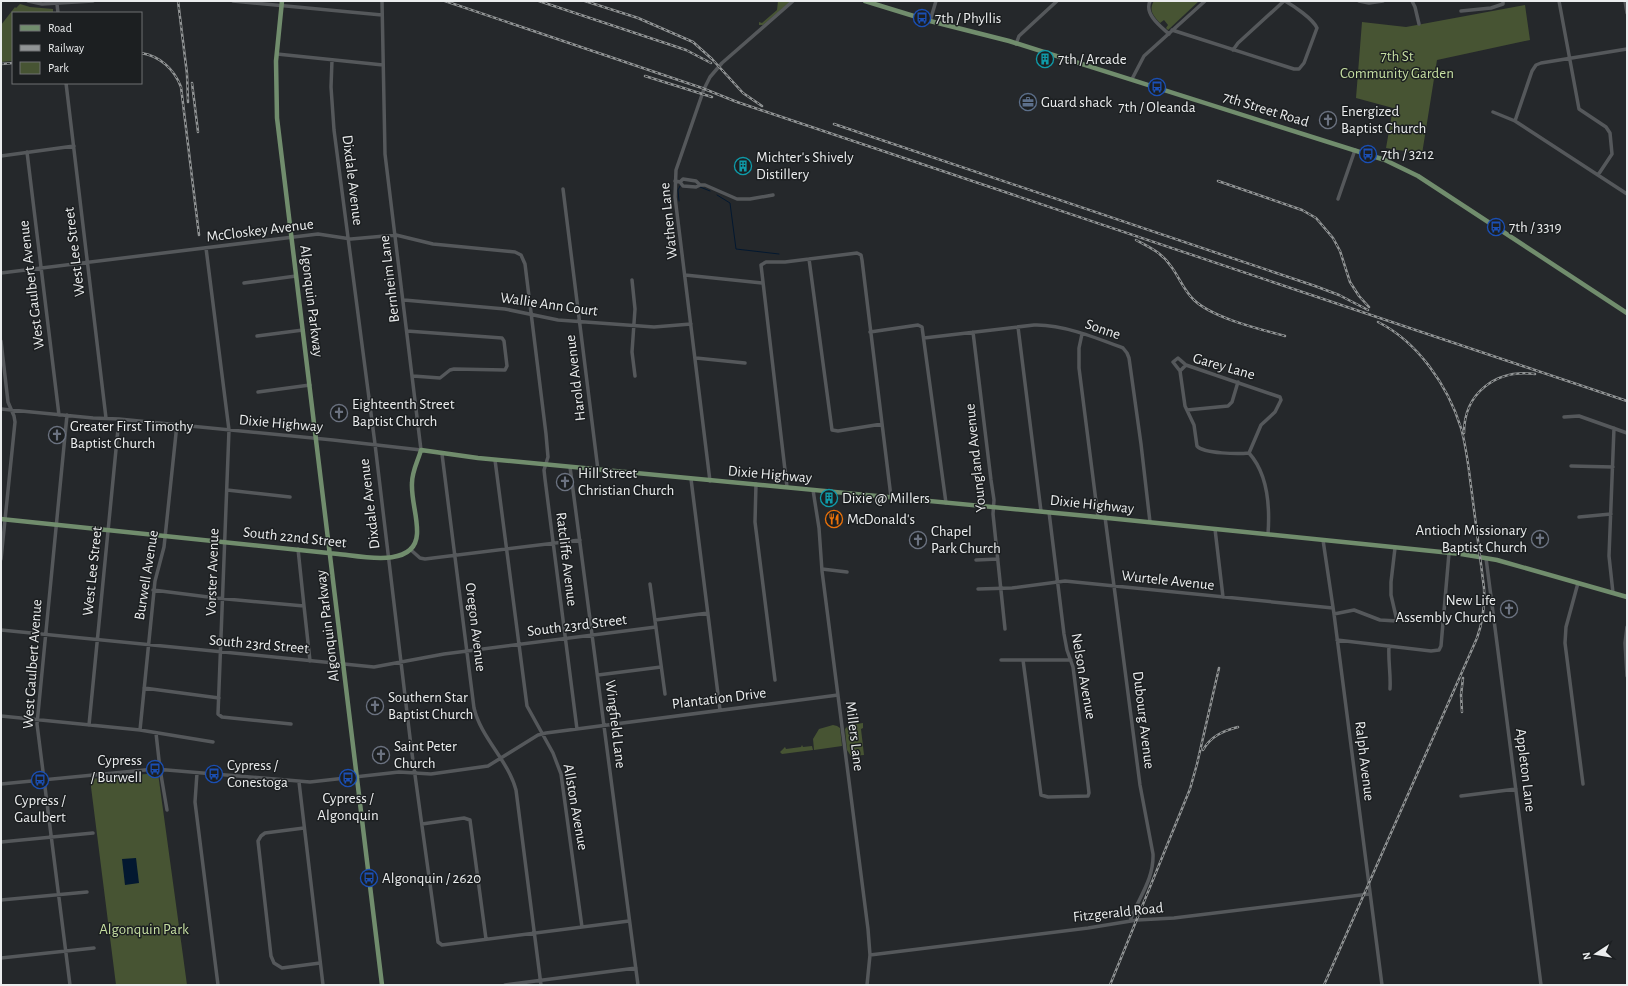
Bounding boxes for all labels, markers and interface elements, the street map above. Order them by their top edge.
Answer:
bus stop icon: 7th / Phyllis [912,8,932,28]
place label: 7th / Phyllis [935,11,1001,26]
legend [12,12,142,84]
text: Road [48,22,72,34]
text: Railway [48,42,84,55]
building icon: 7th / Arcade [1035,49,1055,69]
park label: 7th St Community Garden [1340,49,1454,81]
place label: 7th / Arcade [1058,52,1127,67]
text: Park [48,62,69,74]
bus stop icon: 7th / Oleanda [1147,77,1167,97]
street label: 7th Street Road [1221,89,1311,130]
office icon: Guard shack [1018,92,1038,112]
place label: Guard shack [1041,95,1112,110]
place label: 7th / Oleanda [1118,100,1196,115]
place label: Energized Baptist Church [1341,104,1426,136]
church icon: Energized Baptist Church [1318,110,1338,130]
street label: Dixdale Avenue [340,134,366,226]
bus stop icon: 7th / 3212 [1358,144,1378,164]
place label: 7th / 3212 [1381,147,1434,162]
place label: Michter's Shively Distillery [756,150,854,182]
building icon: Michter's Shively Distillery [733,156,753,176]
street label: Wathen Lane [657,182,680,260]
street label: West Lee Street [62,206,87,298]
street label: McCloskey Avenue [206,216,315,245]
bus stop icon: 7th / 3319 [1486,217,1506,237]
street label: West Gaulbert Avenue [16,219,47,350]
place label: 7th / 3319 [1509,220,1562,235]
street label: Bernheim Lane [377,234,402,323]
street label: Algonquin Parkway [297,244,326,358]
street label: Wallie Ann Court [499,290,599,319]
street label: Sonne [1083,316,1122,342]
street label: Harold Avenue [563,334,588,422]
street label: Garey Lane [1191,350,1257,383]
place label: Eighteenth Street Baptist Church [352,397,455,429]
church icon: Eighteenth Street Baptist Church [329,403,349,423]
street label: Youngland Avenue [962,403,989,513]
street label: Dixie Highway [238,412,324,435]
place label: Greater First Timothy Baptist Church [70,419,194,451]
church icon: Greater First Timothy Baptist Church [47,425,67,445]
street label: Dixdale Avenue [356,458,382,550]
street label: Dixie Highway [727,463,813,486]
place label: Hill Street Christian Church [578,466,674,498]
church icon: Hill Street Christian Church [555,472,575,492]
building icon: Dixie @ Millers [819,488,839,508]
place label: Dixie @ Millers [842,491,930,506]
street label: Dixie Highway [1049,493,1135,516]
restaurant icon: McDonald's [824,509,844,529]
street label: Ratcliffe Avenue [553,511,580,607]
place label: McDonald's [847,512,915,527]
place label: Antioch Missionary Baptist Church [1416,523,1528,555]
place label: Chapel Park Church [931,524,1001,556]
street label: West Lee Street [80,525,105,617]
street label: South 22nd Street [243,525,348,550]
street label: Vorster Avenue [203,528,222,616]
street label: Burwell Avenue [132,529,161,621]
church icon: Antioch Missionary Baptist Church [1530,529,1550,549]
church icon: Chapel Park Church [908,530,928,550]
street label: Wurtele Avenue [1121,568,1215,593]
street label: Algonquin Parkway [313,569,342,683]
street label: Oregon Avenue [463,582,488,673]
place label: New Life Assembly Church [1396,593,1496,625]
street label: West Gaulbert Avenue [20,599,45,729]
church icon: New Life Assembly Church [1499,599,1519,619]
street label: South 23rd Street [526,612,628,639]
street label: Nelson Avenue [1069,632,1098,720]
street label: South 23rd Street [208,633,310,656]
street label: Dubourg Avenue [1130,670,1157,770]
street label: Wingfield Lane [603,679,628,769]
street label: Plantation Drive [671,685,767,712]
place label: Southern Star Baptist Church [388,690,473,722]
church icon: Southern Star Baptist Church [365,696,385,716]
street label: Millers Lane [843,700,866,772]
street label: Ralph Avenue [1352,720,1377,802]
street label: Appleton Lane [1513,727,1538,813]
place label: Saint Peter Church [394,739,457,771]
church icon: Saint Peter Church [371,745,391,765]
place label: Cypress / Burwell [90,753,142,785]
place label: Cypress / Conestoga [227,758,288,790]
bus stop icon: Cypress / Burwell [145,759,165,779]
street label: Allston Avenue [561,763,590,851]
bus stop icon: Cypress / Conestoga [204,764,224,784]
bus stop icon: Cypress / Algonquin [338,768,358,788]
bus stop icon: Cypress / Gaulbert [30,770,50,790]
place label: Cypress / Algonquin [317,791,379,823]
place label: Cypress / Gaulbert [14,793,66,825]
bus stop icon: Algonquin / 2620 [359,868,379,888]
place label: Algonquin / 2620 [382,871,481,886]
street label: Fitzgerald Road [1072,900,1164,925]
park label: Algonquin Park [99,922,189,937]
north arrow [1576,934,1616,974]
text: N [1581,951,1593,961]

